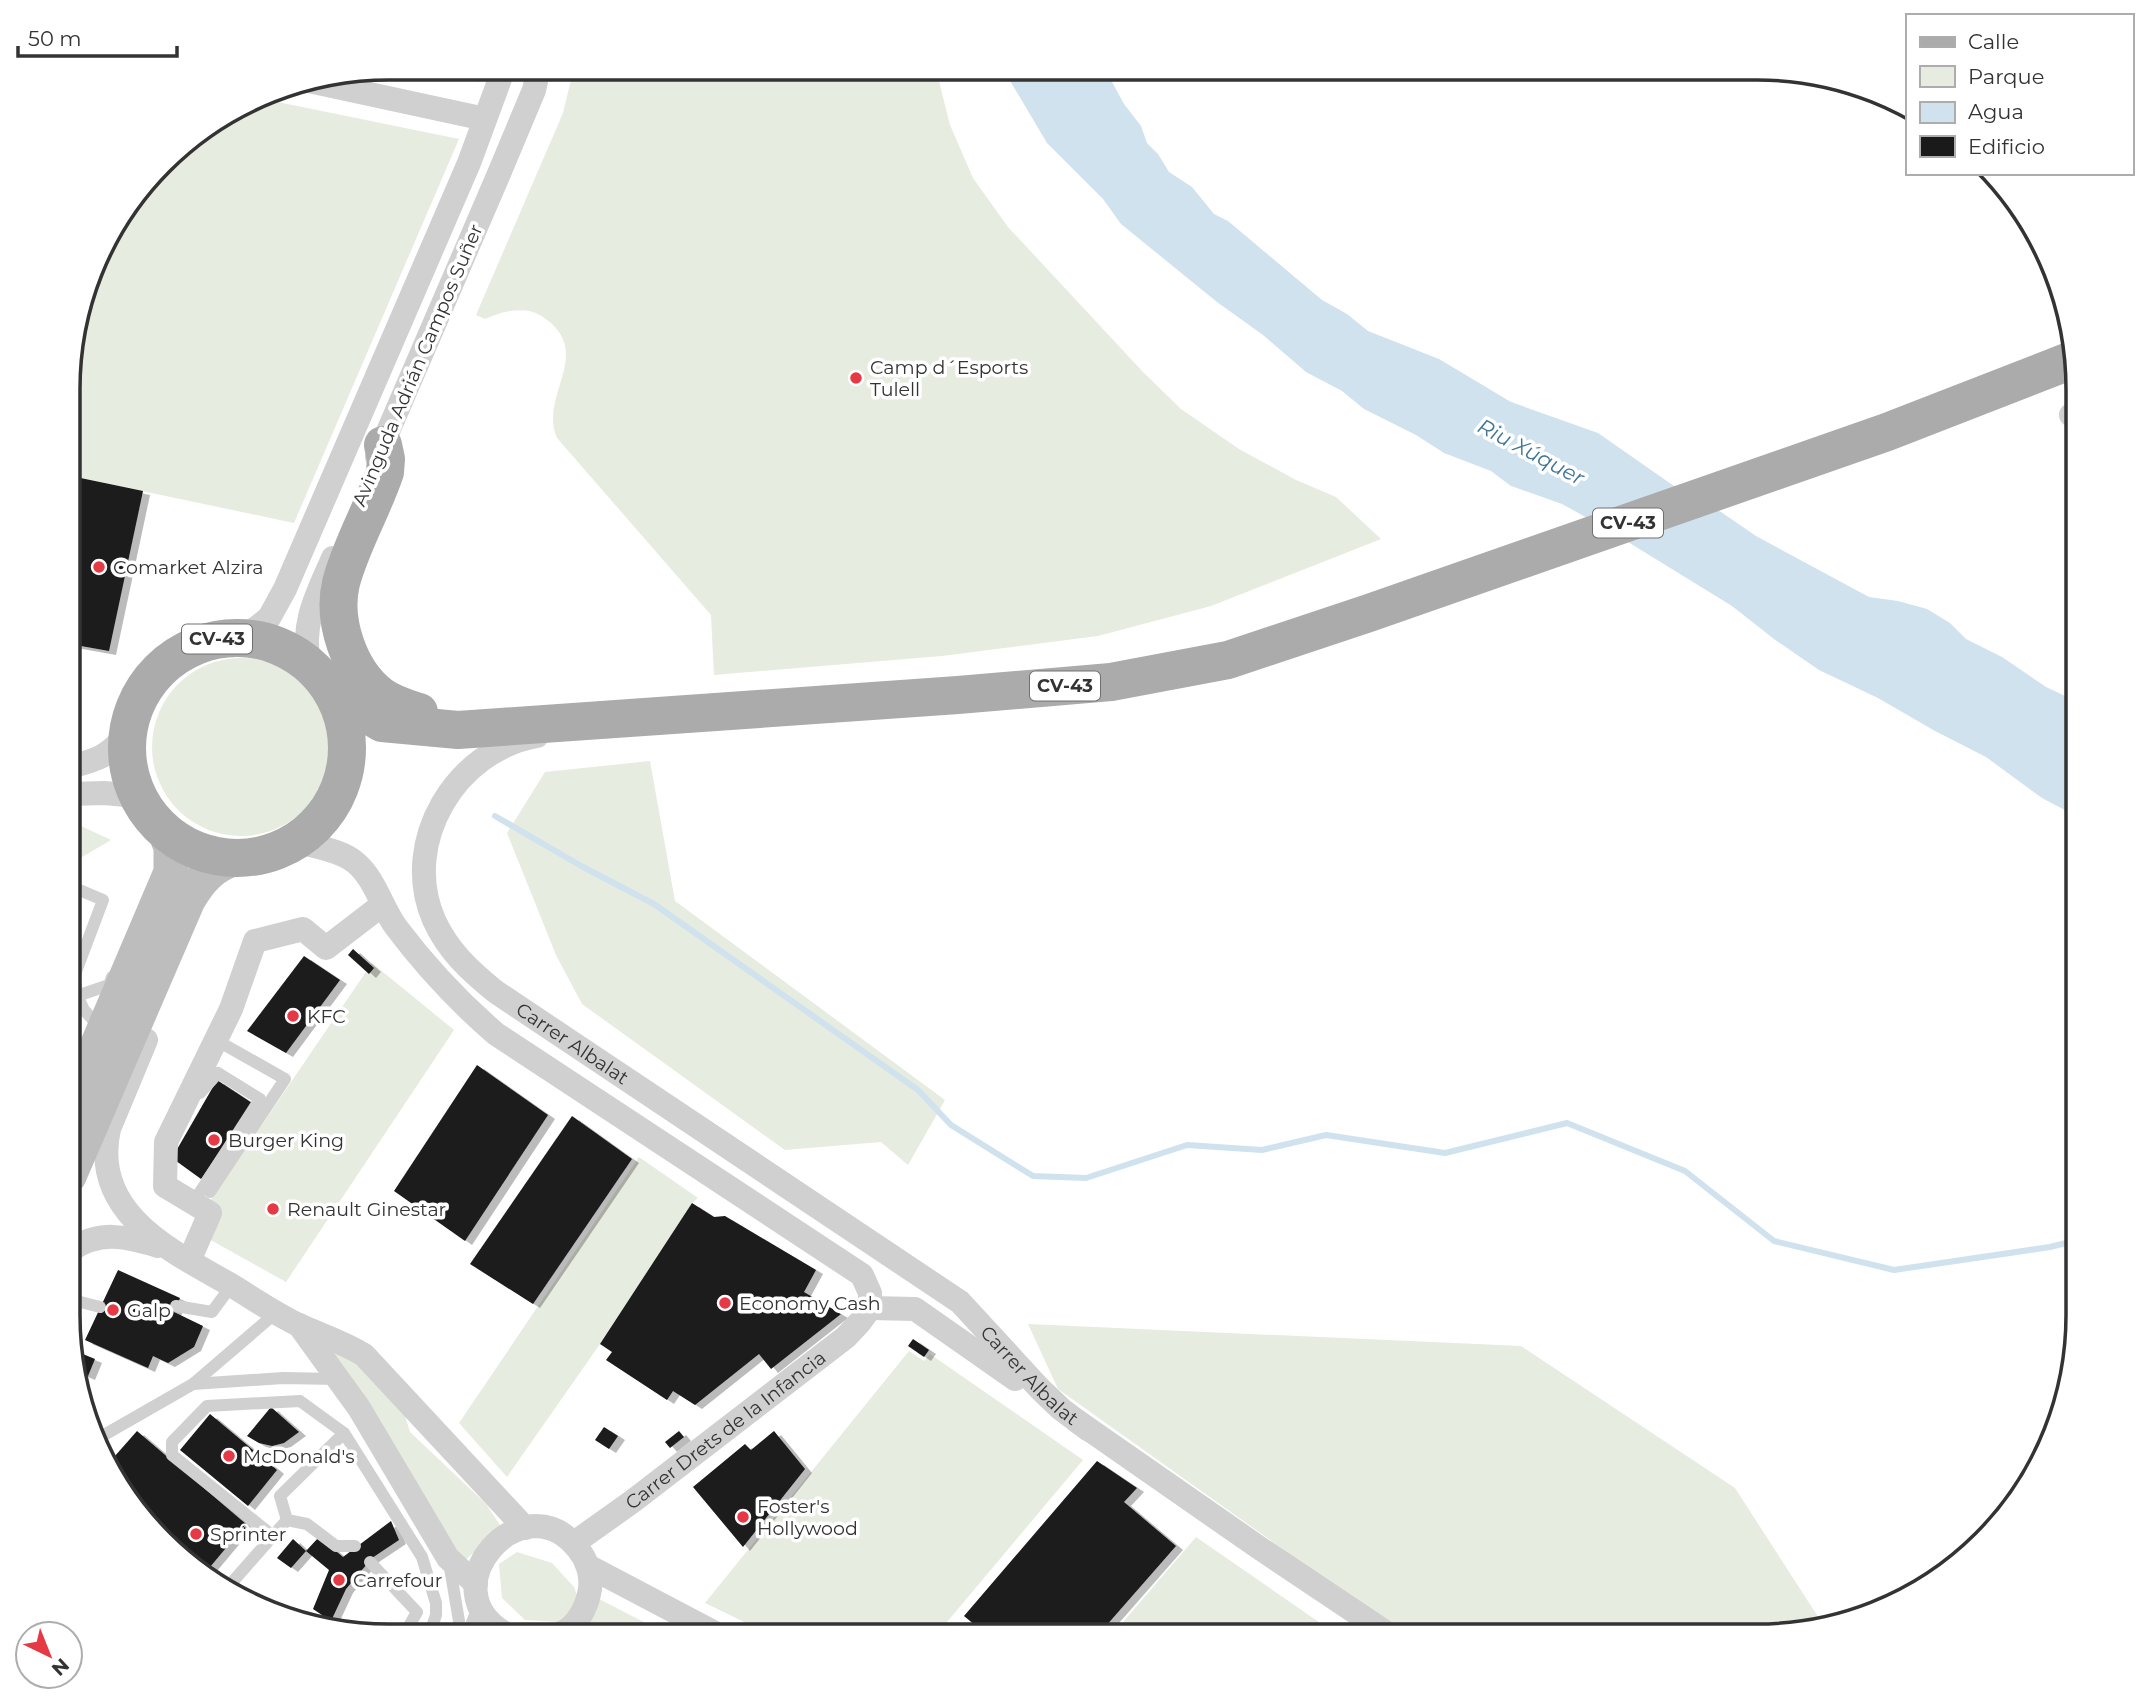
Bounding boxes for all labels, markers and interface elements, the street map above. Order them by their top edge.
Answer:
scale bar [18,14,177,58]
legend [1906,14,2133,175]
text: 50 m [28,26,82,51]
text: Calle [1968,29,2019,54]
text: Parque [1968,64,2044,89]
text: Agua [1968,99,2024,124]
text: Edificio [1968,134,2045,159]
street label: Avinguda Adrián Campos Suñer [347,221,488,510]
place label: Camp d´Esports Tulell [870,356,1028,401]
marker: Camp d´Esports Tulell [848,370,864,386]
water label: Riu Xúquer [1474,413,1589,490]
road number: CV-43 [1593,508,1663,538]
place label: Comarket Alzira [113,556,264,579]
marker: Comarket Alzira [91,559,107,575]
road number: CV-43 [182,624,252,654]
road number: CV-43 [1030,672,1100,700]
street label: Carrer Albalat [512,998,633,1090]
place label: KFC [307,1005,346,1028]
marker: KFC [285,1008,301,1024]
place label: Burger King [228,1129,344,1152]
marker: Burger King [206,1132,222,1148]
place label: Renault Ginestar [287,1198,446,1221]
marker: Renault Ginestar [265,1201,281,1217]
place label: Economy Cash [739,1292,880,1315]
marker: Economy Cash [717,1295,733,1311]
place label: Galp [127,1299,171,1322]
marker: Galp [105,1302,121,1318]
street label: Carrer Albalat [976,1321,1083,1430]
street label: Carrer Drets de la Infancia [621,1346,830,1515]
place label: McDonald's [243,1445,355,1468]
marker: McDonald's [221,1448,237,1464]
place label: Foster's Hollywood [757,1495,858,1540]
marker: Foster's Hollywood [735,1509,751,1525]
place label: Sprinter [210,1523,286,1546]
marker: Sprinter [188,1526,204,1542]
place label: Carrefour [353,1569,442,1592]
marker: Carrefour [331,1572,347,1588]
north arrow [14,1620,84,1690]
text: N [47,1653,74,1681]

